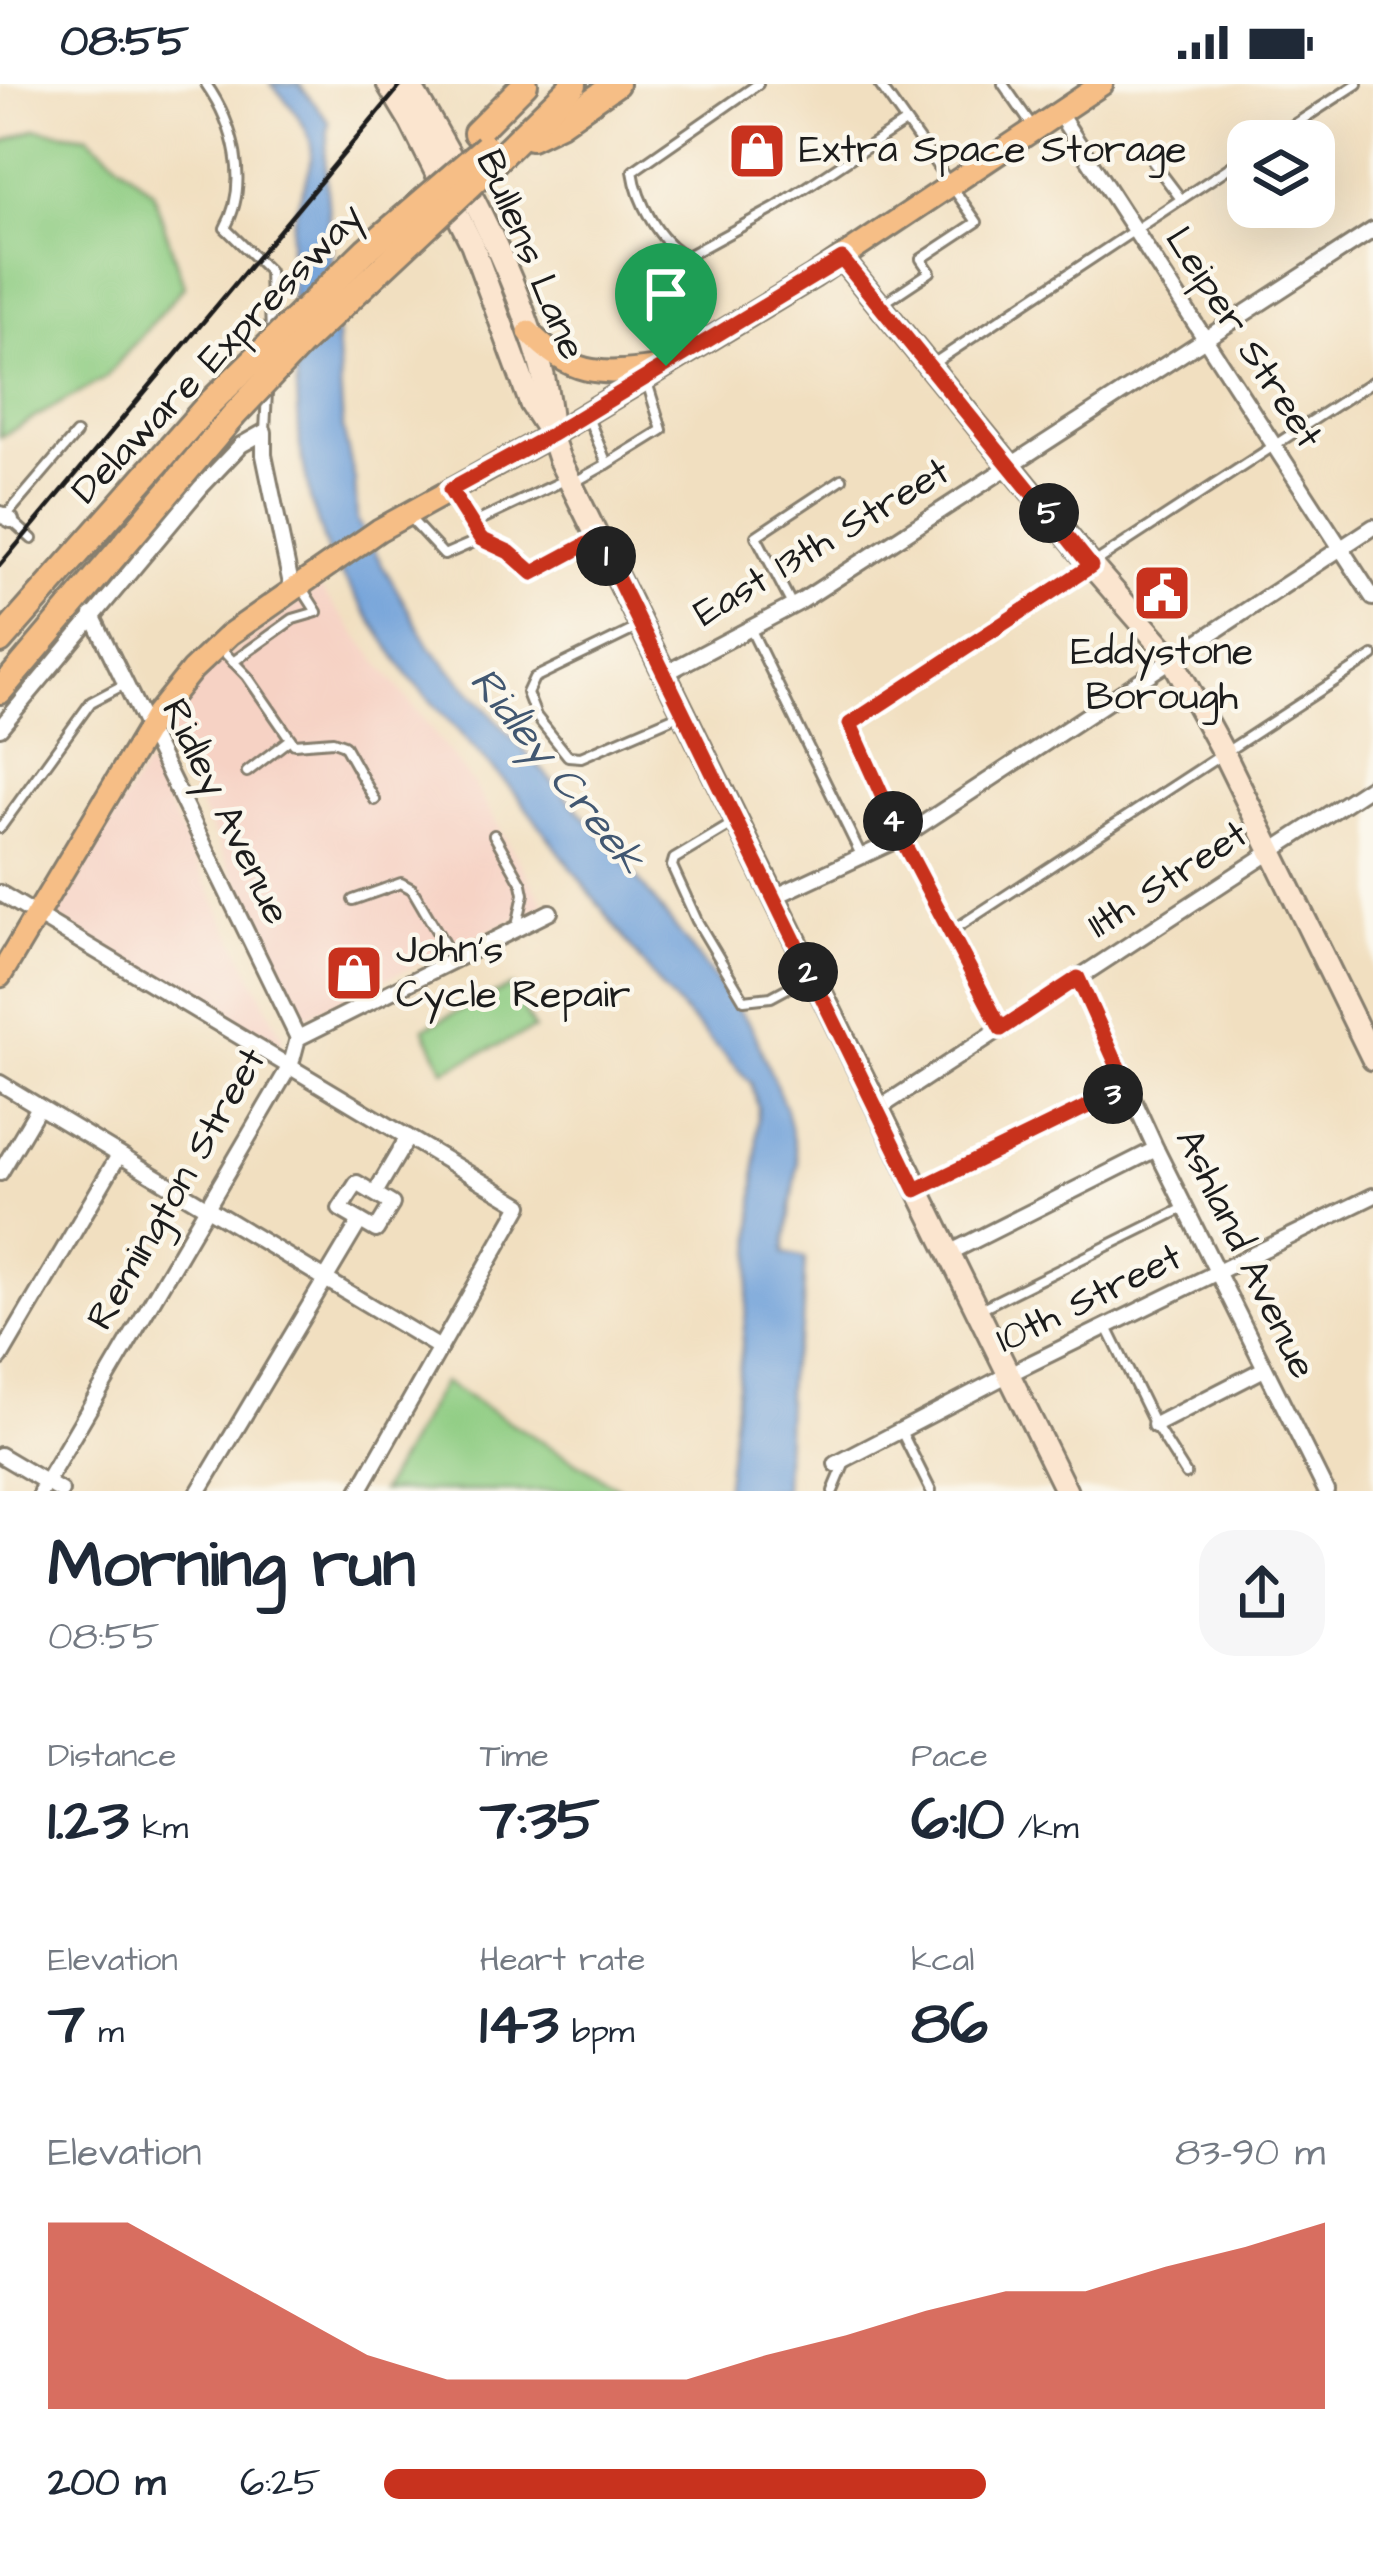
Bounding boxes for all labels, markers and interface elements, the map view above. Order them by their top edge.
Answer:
text: 08:55 [60,11,189,73]
shop icon: Extra Space Storage [726,120,788,182]
map controls [1227,120,1335,228]
button: layers [1227,120,1335,228]
place label: Extra Space Storage [799,124,1187,178]
street label: Bullens Lane [462,142,598,368]
street label: Delaware Expressway [60,191,377,517]
street label: Leiper Street [1151,217,1335,460]
pin [615,243,717,366]
icon: arrive [633,261,699,327]
street label: East 13th Street [684,445,960,641]
pin: 5 [1019,483,1079,543]
text: 5 [1037,490,1061,536]
pin: 1 [576,526,636,586]
text: 1 [604,533,608,579]
public building icon: Eddystone Borough [1131,562,1193,624]
place label: Eddystone Borough [1071,626,1253,725]
water label: Ridley Creek [455,655,659,888]
street label: Ridley Avenue [146,690,303,934]
pin: 4 [863,791,923,851]
text: 4 [882,798,904,844]
street label: 11th Street [1077,808,1259,952]
place label: John's Cycle Repair [396,924,630,1024]
shop icon: John's Cycle Repair [323,942,385,1004]
pin: 2 [778,942,838,1002]
text: 2 [799,949,817,995]
street label: Remington Street [74,1038,280,1340]
pin: 3 [1083,1064,1143,1124]
text: 3 [1105,1071,1121,1117]
street label: Ashland Avenue [1161,1120,1329,1388]
street label: 10th Street [987,1231,1191,1367]
text: Morning run [48,1520,416,1612]
button: share [1199,1530,1325,1656]
text: 08:55 [48,1611,160,1665]
text: Distance [48,1733,176,1779]
text: Time [480,1733,549,1779]
text: Pace [911,1733,988,1779]
text: 1.23 [48,1779,129,1862]
text: 7:35 [480,1779,600,1862]
text: 6:10 [911,1779,1005,1862]
text: km [129,1805,188,1851]
text: /km [1005,1805,1079,1851]
text: Elevation [48,1937,178,1983]
text: Heart rate [480,1937,645,1983]
text: kcal [911,1937,974,1983]
text: 7 [48,1983,85,2066]
text: 143 [480,1983,559,2066]
text: 86 [911,1983,988,2066]
text: m [85,2009,124,2055]
text: bpm [559,2009,635,2055]
text: Elevation [48,2127,202,2181]
text: 83–90 m [1175,2127,1325,2181]
text: 200 m [48,2457,166,2511]
text: 6:25 [240,2457,321,2511]

